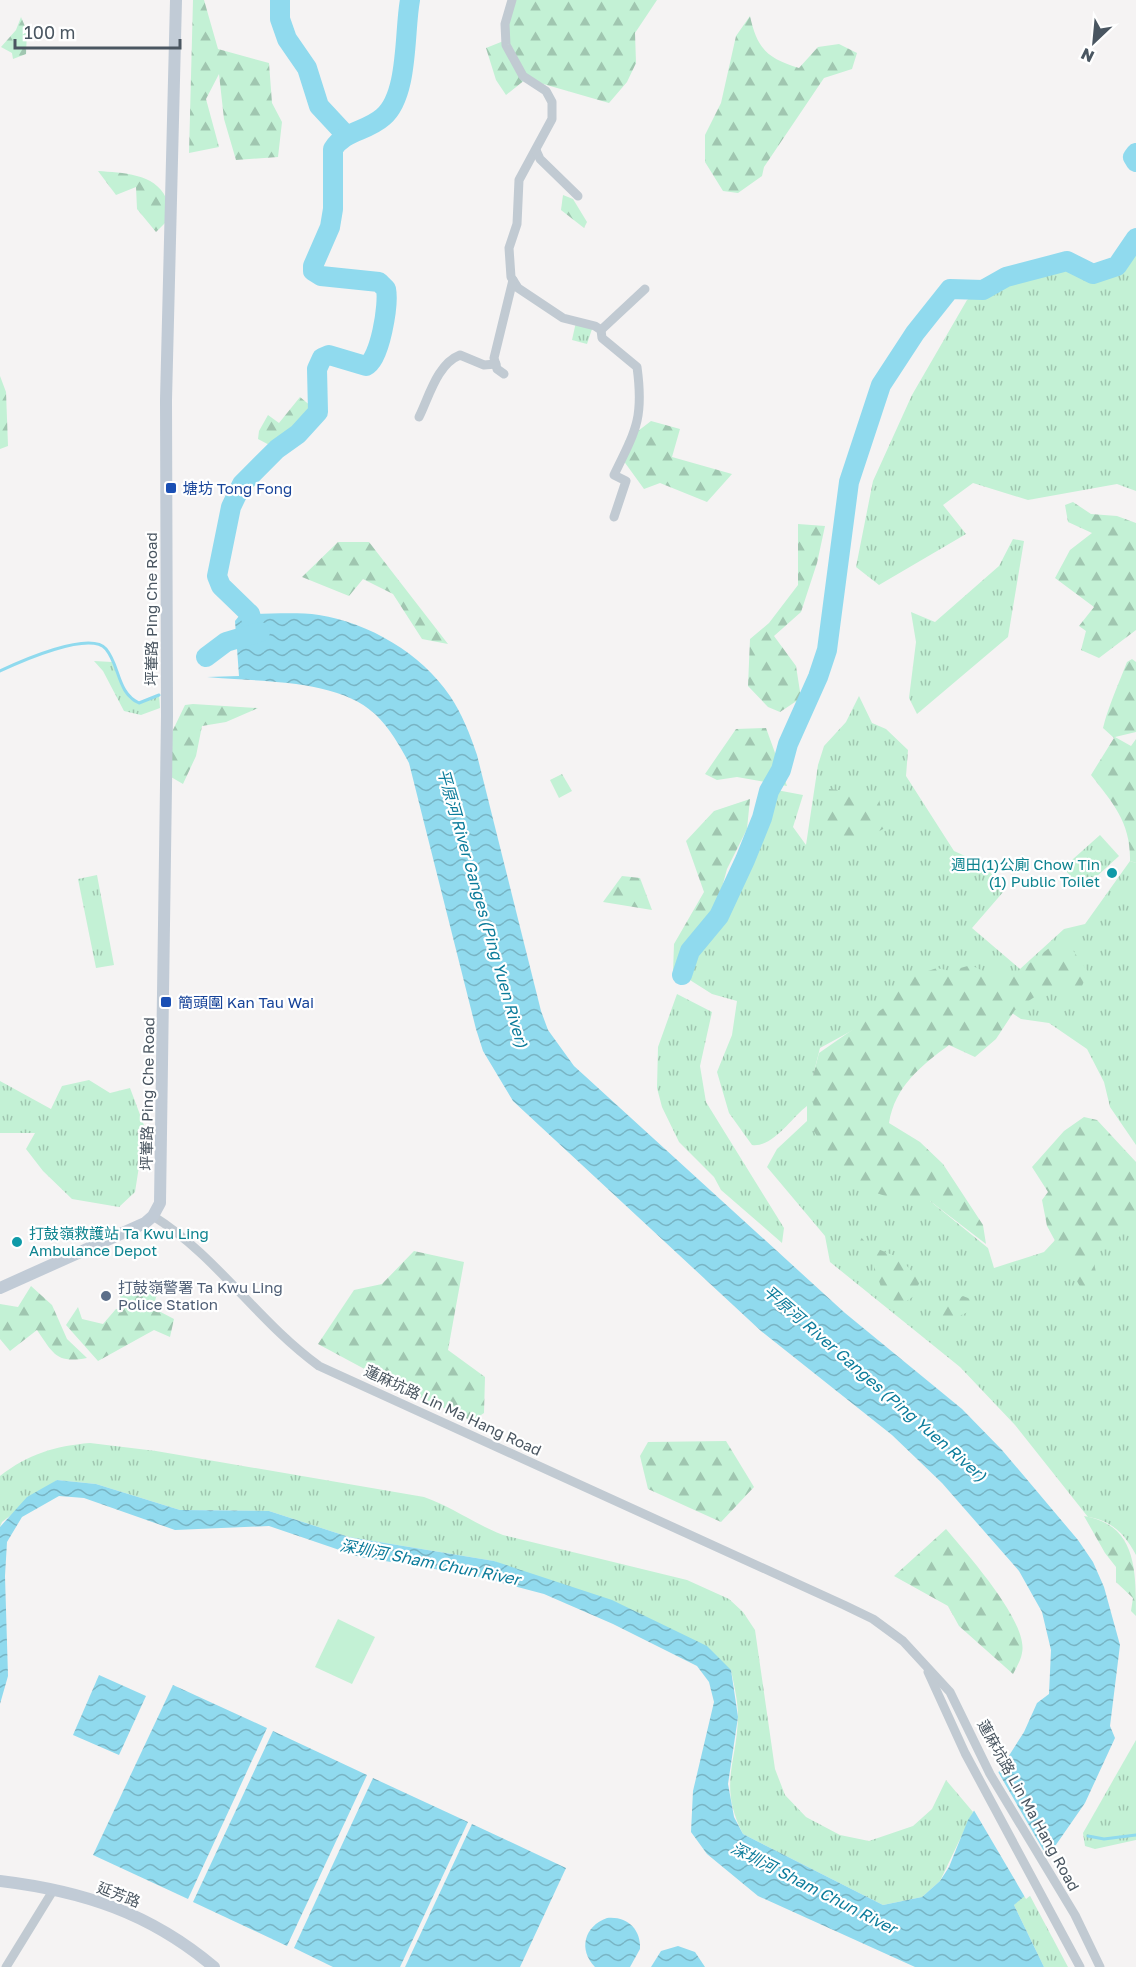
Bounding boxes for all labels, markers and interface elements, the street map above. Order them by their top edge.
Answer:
scale bar [15,12,180,50]
north arrow [1064,12,1124,72]
text: 100 m [24,21,75,43]
text: N [1078,44,1097,67]
place label: 塘坊 Tong Fong [183,479,292,497]
marker: 塘坊 Tong Fong [164,481,178,495]
street label: 坪輋路 Ping Che Road [142,532,160,686]
water label: 平原河 River Ganges (Ping Yuen River) [434,766,533,1051]
place label: 週田(1)公廁 Chow Tin (1) Public Toilet [951,855,1100,890]
marker: 週田(1)公廁 Chow Tin (1) Public Toilet [1105,866,1119,880]
place label: 簡頭圍 Kan Tau Wai [178,993,314,1011]
marker: 簡頭圍 Kan Tau Wai [159,995,173,1009]
street label: 坪輋路 Ping Che Road [137,1017,157,1171]
place label: 打鼓嶺救護站 Ta Kwu Ling Ambulance Depot [29,1224,209,1259]
marker: 打鼓嶺救護站 Ta Kwu Ling Ambulance Depot [10,1235,24,1249]
place label: 打鼓嶺警署 Ta Kwu Ling Police Station [118,1278,283,1313]
water label: 平原河 River Ganges (Ping Yuen River) [759,1281,991,1486]
marker: 打鼓嶺警署 Ta Kwu Ling Police Station [99,1289,113,1303]
street label: 蓮麻坑路 Lin Ma Hang Road [362,1361,544,1459]
water label: 深圳河 Sham Chun River [338,1535,524,1590]
street label: 蓮麻坑路 Lin Ma Hang Road [974,1716,1084,1894]
water label: 深圳河 Sham Chun River [728,1838,902,1940]
street label: 延芳路 [95,1878,143,1910]

